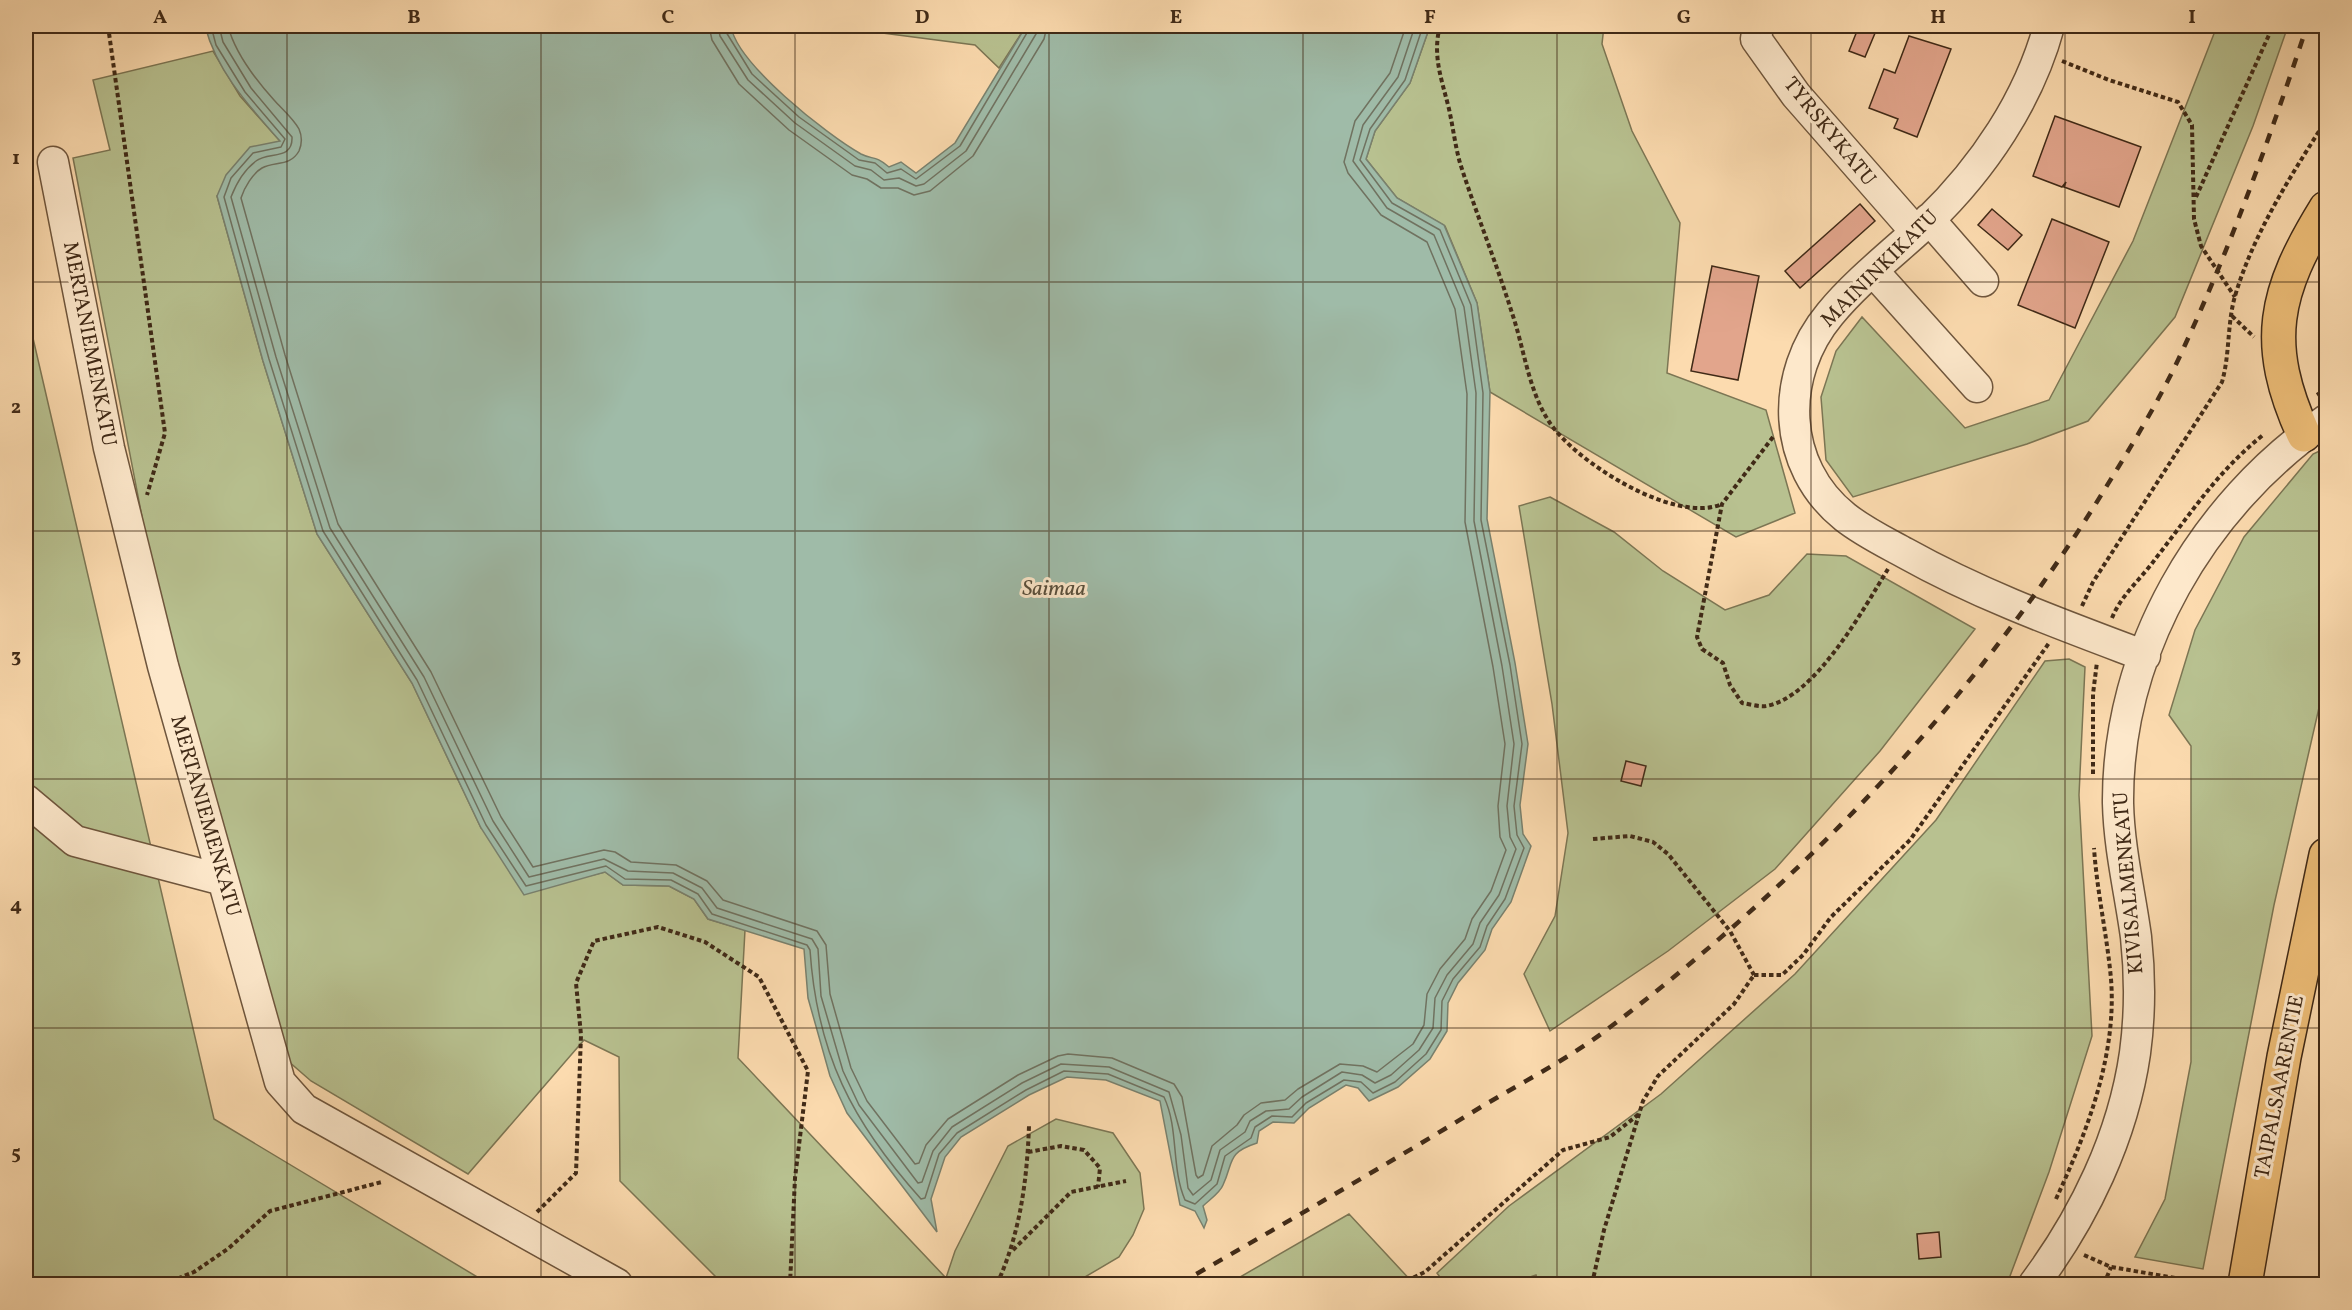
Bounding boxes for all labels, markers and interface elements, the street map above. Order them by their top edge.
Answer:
text: A [153,4,167,32]
text: B [407,4,421,32]
text: C [662,4,675,32]
text: D [915,4,929,32]
text: E [1170,4,1182,32]
text: F [1424,4,1436,32]
text: G [1677,4,1691,32]
text: H [1930,4,1946,32]
text: I [2188,4,2196,32]
street label: TYRSKYKATU [1776,71,1882,193]
text: 1 [12,145,20,173]
street label: MAININKIKATU [1815,204,1945,334]
street label: MERTANIEMENKATU [55,239,123,449]
text: 2 [11,394,21,422]
water label: Saimaa [1022,574,1086,605]
text: 3 [11,643,21,671]
street label: MERTANIEMENKATU [162,712,248,920]
street label: KIVISALMENKATU [2107,790,2151,976]
text: 4 [10,892,22,920]
street label: TAIPALSAARENTIE [2248,993,2312,1181]
text: 5 [11,1140,21,1168]

